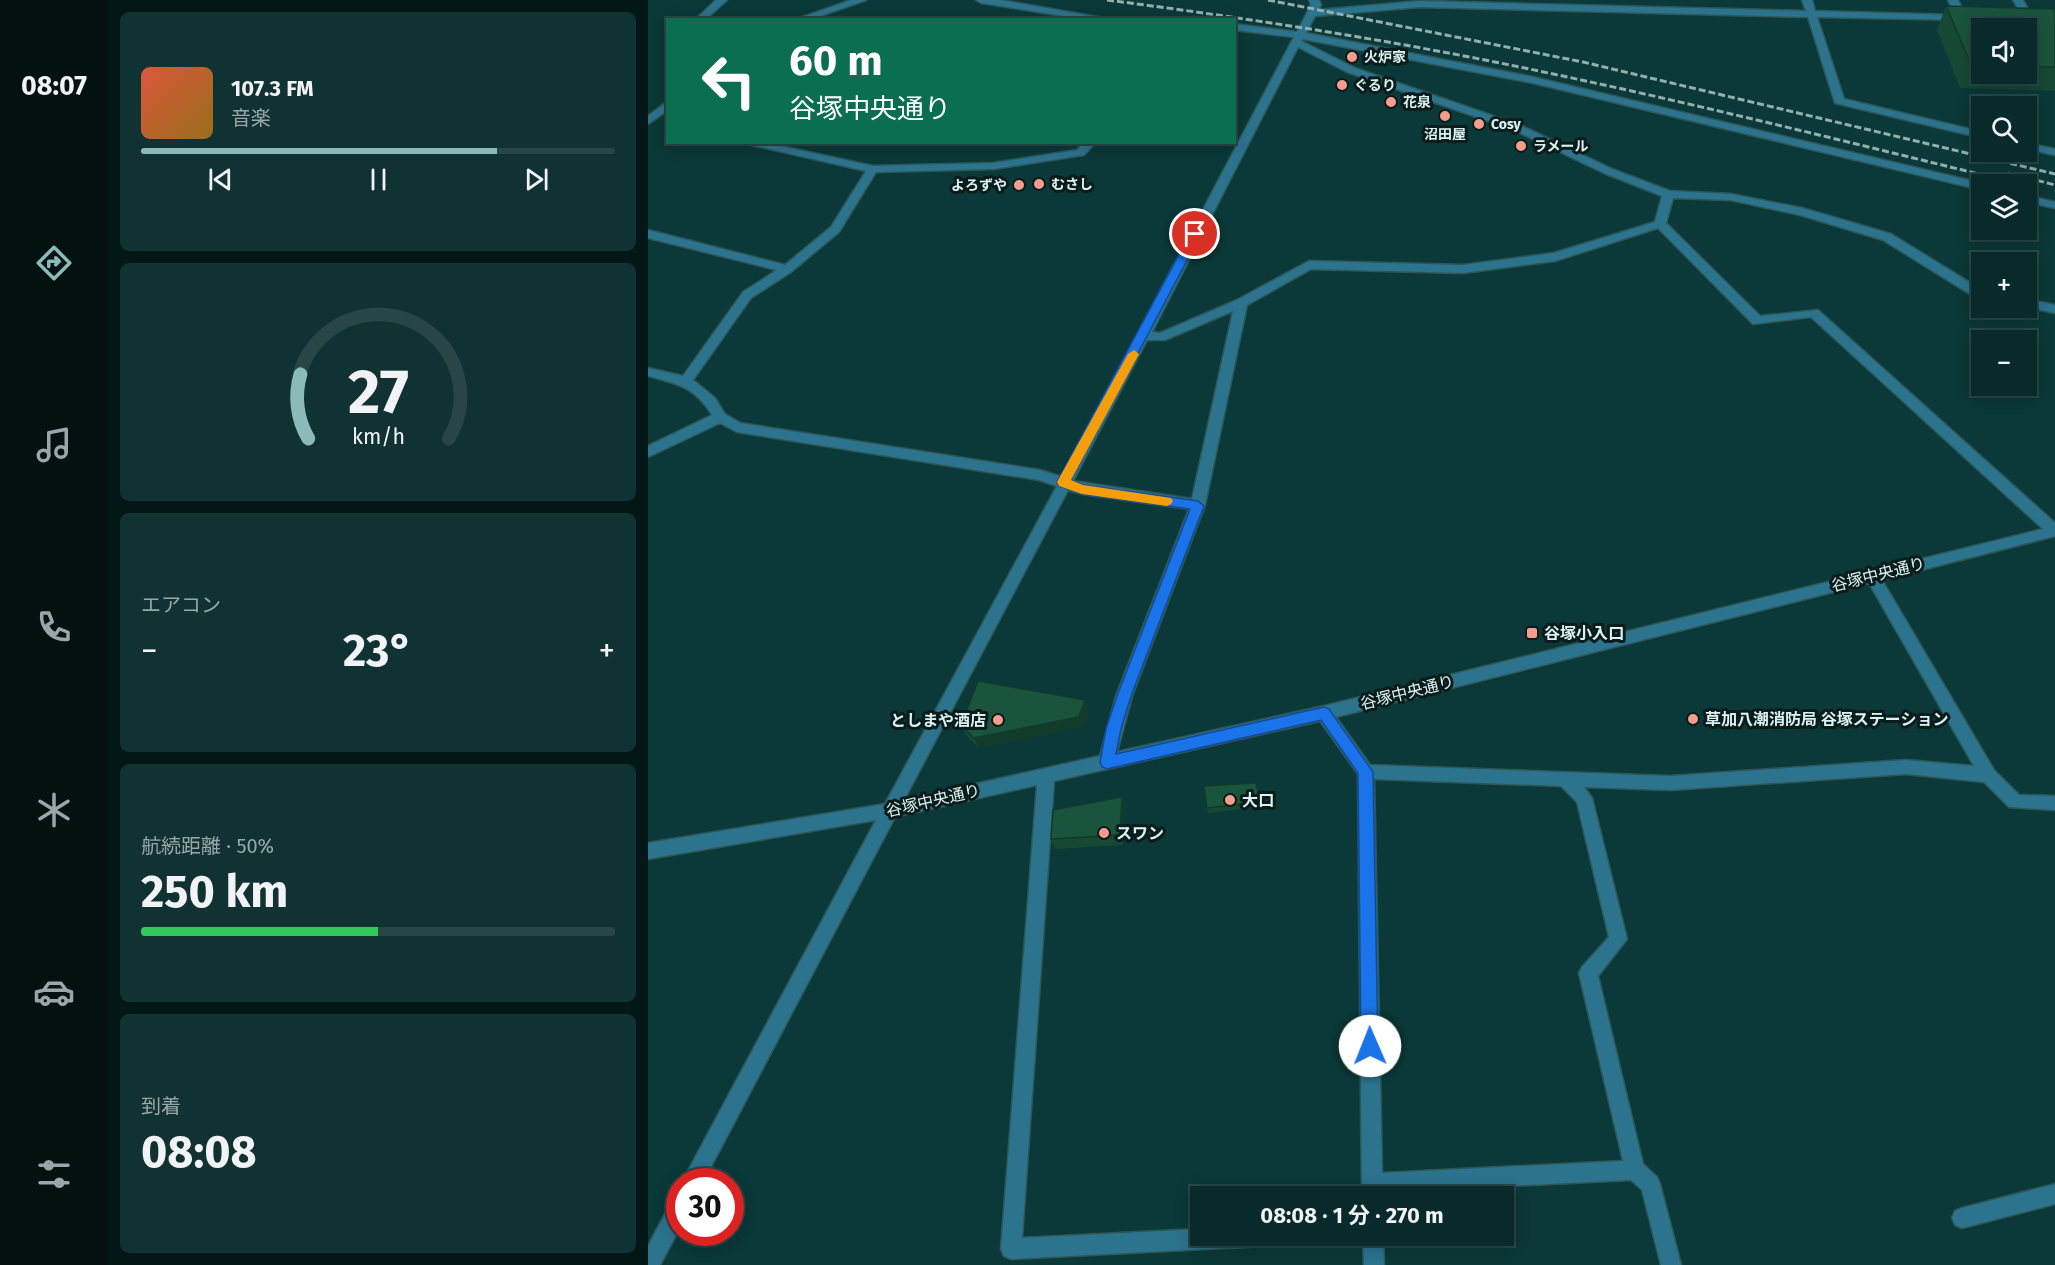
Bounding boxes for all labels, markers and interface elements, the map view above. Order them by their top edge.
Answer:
map controls [1971,18,2037,396]
button: sound [1971,18,2037,84]
text: 60 m [789,36,883,86]
icon: left [690,42,768,120]
place label: 火炉家 [1364,49,1406,66]
marker: 火炉家 [1345,50,1359,64]
text: 08:07 [21,70,87,102]
text: 107.3 FM [231,75,314,102]
place label: ぐるり [1354,77,1396,94]
marker: ぐるり [1335,78,1349,92]
text: 谷塚中央通り [789,93,951,125]
place label: 花泉 [1403,94,1431,111]
marker: 花泉 [1384,95,1398,109]
button: search [1971,96,2037,162]
text: 音楽 [231,106,271,130]
marker: 沼田屋 [1438,109,1452,123]
place label: Cosy [1491,116,1521,133]
marker: Cosy [1472,117,1486,131]
place label: 沼田屋 [1424,126,1466,143]
place label: ラメール [1533,138,1589,155]
marker: ラメール [1514,139,1528,153]
icon: previous [204,163,237,196]
icon: pause [362,163,395,196]
icon: next [520,163,553,196]
button: layers [1971,174,2037,240]
place label: むさし [1051,176,1093,193]
place label: よろずや [951,177,1007,194]
marker: むさし [1032,177,1046,191]
marker: よろずや [1012,178,1026,192]
pin [1169,208,1220,259]
icon: arrive [1178,217,1211,250]
icon: directions [33,242,75,284]
button: + [1971,252,2037,318]
button: − [1971,330,2037,396]
text: 27 [348,355,408,430]
icon: music [33,424,75,466]
text: km/h [351,424,405,450]
street label: 谷塚中央通り [1829,554,1927,595]
text: エアコン [141,593,221,617]
icon: phone [33,606,75,648]
text: 23° [343,624,413,678]
place label: 谷塚小入口 [1544,624,1624,643]
marker: 谷塚小入口 [1525,626,1539,640]
text: − [141,631,158,671]
text: + [599,631,615,671]
street label: 谷塚中央通り [1358,672,1456,713]
place label: 草加八潮消防局 谷塚ステーション [1705,710,1948,729]
place label: としまや酒店 [890,711,986,730]
marker: 草加八潮消防局 谷塚ステーション [1686,712,1700,726]
marker: としまや酒店 [991,713,1005,727]
street label: 谷塚中央通り [884,780,982,821]
icon: climate [33,789,75,831]
place label: 大口 [1242,791,1274,810]
marker: 大口 [1223,793,1237,807]
place label: スワン [1116,824,1164,843]
marker: スワン [1097,826,1111,840]
text: 航続距離 · 50% [141,834,274,858]
text: 250 km [141,865,288,919]
icon: car [33,971,75,1013]
position arrow [1338,1014,1402,1078]
text: 到着 [141,1094,181,1118]
text: 08:08 [141,1125,257,1179]
icon: filters [33,1153,75,1195]
speed limit sign: 30 [666,1168,744,1246]
text: 08:08 · 1 分 · 270 m [1260,1202,1444,1229]

